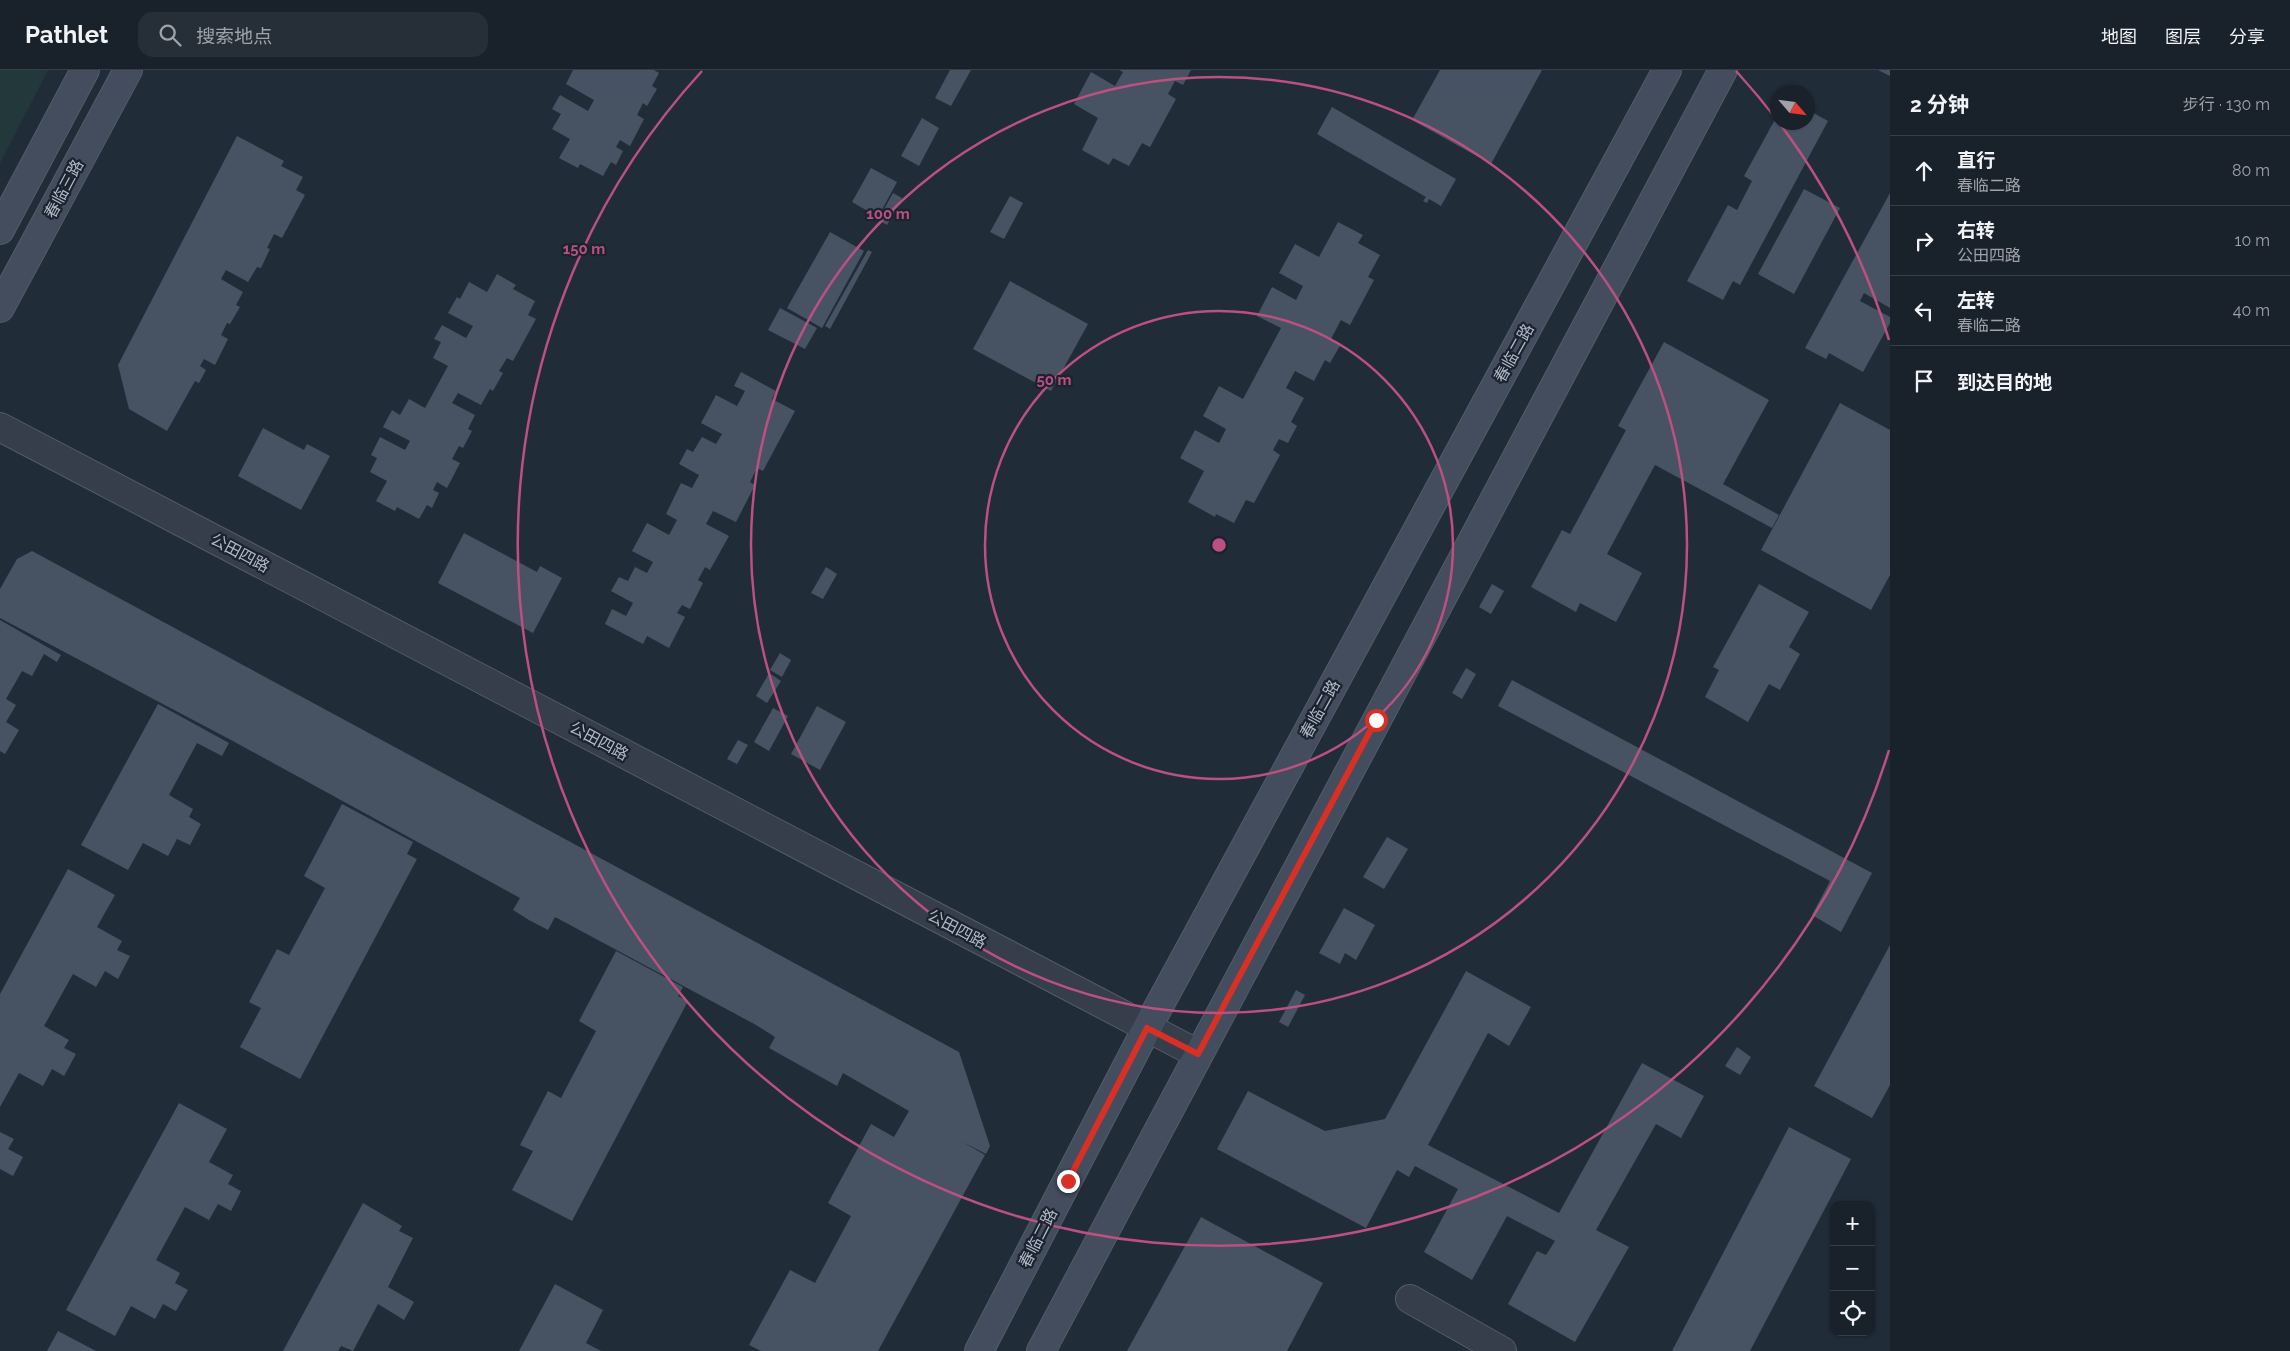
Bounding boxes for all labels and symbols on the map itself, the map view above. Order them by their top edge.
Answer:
north arrow [1770,85,1815,130]
street label: 春临三路 [41,156,87,222]
text: 100 m [866,205,910,223]
text: 150 m [563,240,605,258]
street label: 春临二路 [1490,320,1538,386]
text: 50 m [1036,371,1072,389]
street label: 公田四路 [207,530,273,576]
centre of rings [1210,536,1228,554]
street label: 春临二路 [1296,676,1344,742]
route start [1365,709,1388,732]
street label: 公田四路 [566,718,632,764]
street label: 公田四路 [924,906,990,952]
route end [1057,1170,1080,1193]
street label: 春临二路 [1015,1205,1061,1271]

